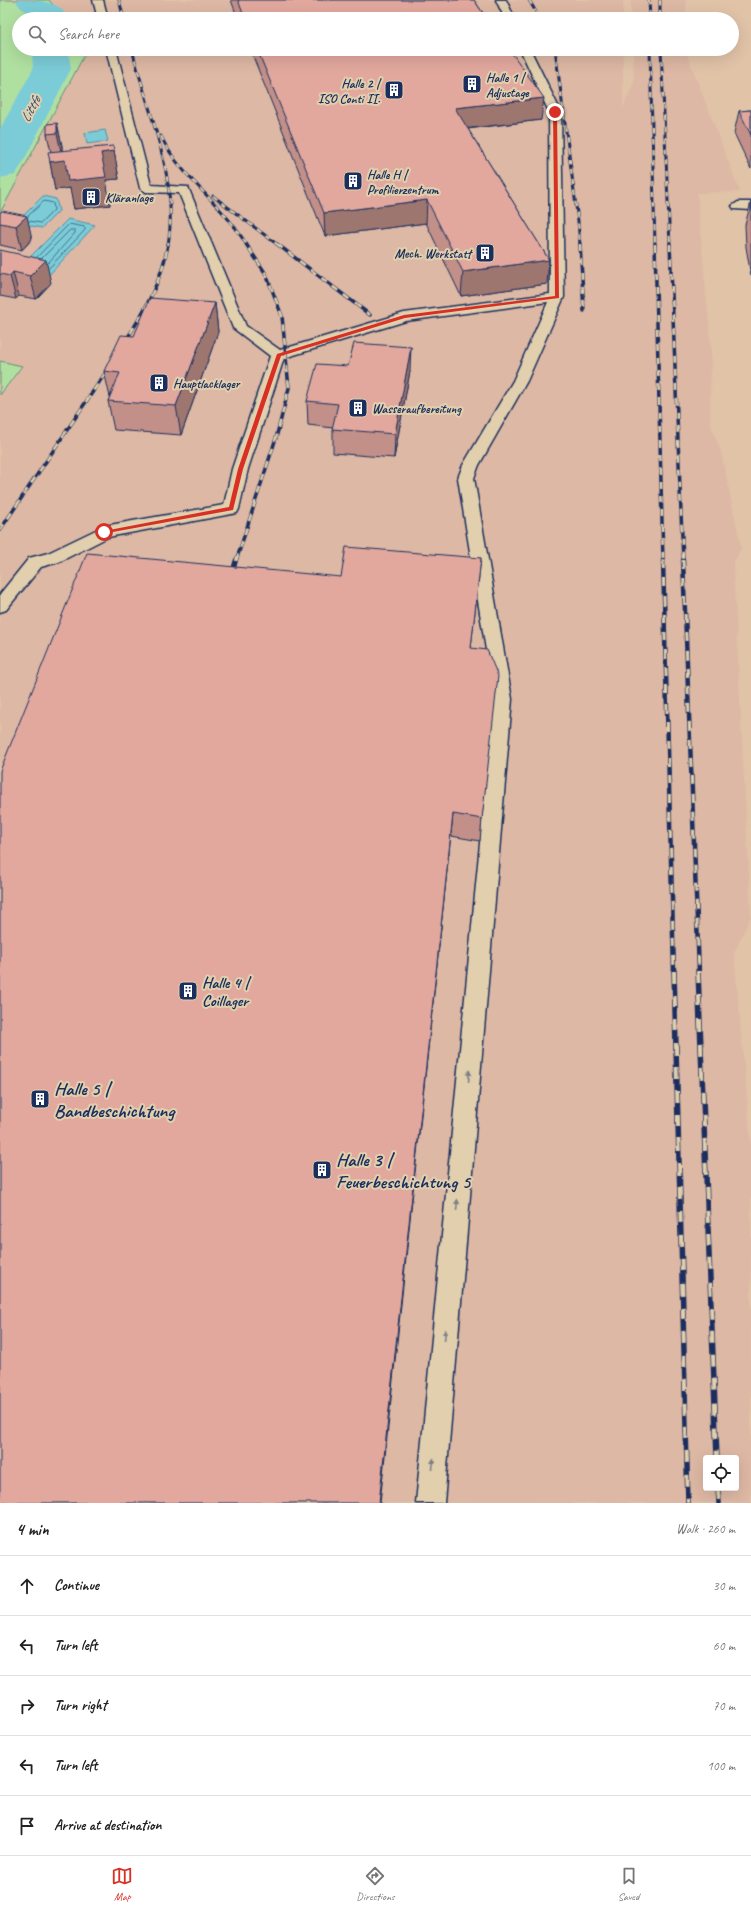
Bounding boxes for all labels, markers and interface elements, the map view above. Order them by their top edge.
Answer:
search box [12,12,739,56]
icon: search [26,23,48,45]
text: Search here [58,25,119,44]
place label: Halle 1 | Adjustage [486,70,530,101]
building icon: Halle 1 | Adjustage [461,73,483,95]
place label: Halle 2 | ISO Conti II. [318,76,382,107]
building icon: Halle 2 | ISO Conti II. [383,79,405,101]
water label: Littfe [17,91,45,125]
route end [546,103,564,121]
place label: Halle H | Profilierzentrum [367,167,440,198]
building icon: Halle H | Profilierzentrum [342,170,364,192]
building icon: Kläranlage [80,186,102,208]
place label: Kläranlage [105,190,154,206]
building icon: Mech. Werkstatt [474,242,496,264]
place label: Mech. Werkstatt [395,246,474,262]
building icon: Hauptlacklager [148,372,170,394]
place label: Hauptlacklager [173,376,241,392]
building icon: Wasseraufbereitung [347,397,369,419]
place label: Wasseraufbereitung [372,401,462,417]
route start [95,523,113,541]
place label: Halle 4 | Coillager [202,973,252,1011]
building icon: Halle 4 | Coillager [177,980,199,1002]
one-way arrow [465,1070,472,1082]
place label: Halle 5 | Bandbeschichtung [54,1077,176,1123]
building icon: Halle 5 | Bandbeschichtung [29,1088,51,1110]
place label: Halle 3 | Feuerbeschichtung 5 [336,1148,472,1194]
building icon: Halle 3 | Feuerbeschichtung 5 [311,1159,333,1181]
one-way arrow [454,1199,460,1211]
one-way arrow [442,1329,449,1341]
map controls [703,1455,739,1491]
button: locate [703,1455,739,1491]
one-way arrow [430,1458,437,1470]
text: 4 min [16,1519,49,1540]
text: Walk · 260 m [676,1521,735,1537]
icon: ahead [16,1575,38,1597]
text: Continue [54,1576,99,1595]
text: 30 m [713,1578,735,1594]
icon: left [16,1635,38,1657]
text: Turn left [54,1636,97,1655]
text: 60 m [713,1638,735,1654]
icon: right [16,1695,38,1717]
text: Turn right [54,1696,107,1715]
text: 70 m [713,1698,735,1714]
icon: left [16,1755,38,1777]
text: Turn left [54,1756,97,1775]
text: 100 m [707,1758,735,1774]
icon: arrive [16,1815,38,1837]
text: Arrive at destination [54,1816,161,1835]
tab: Map [111,1865,133,1903]
tab: Directions [356,1865,395,1903]
tab: Saved [618,1865,640,1903]

